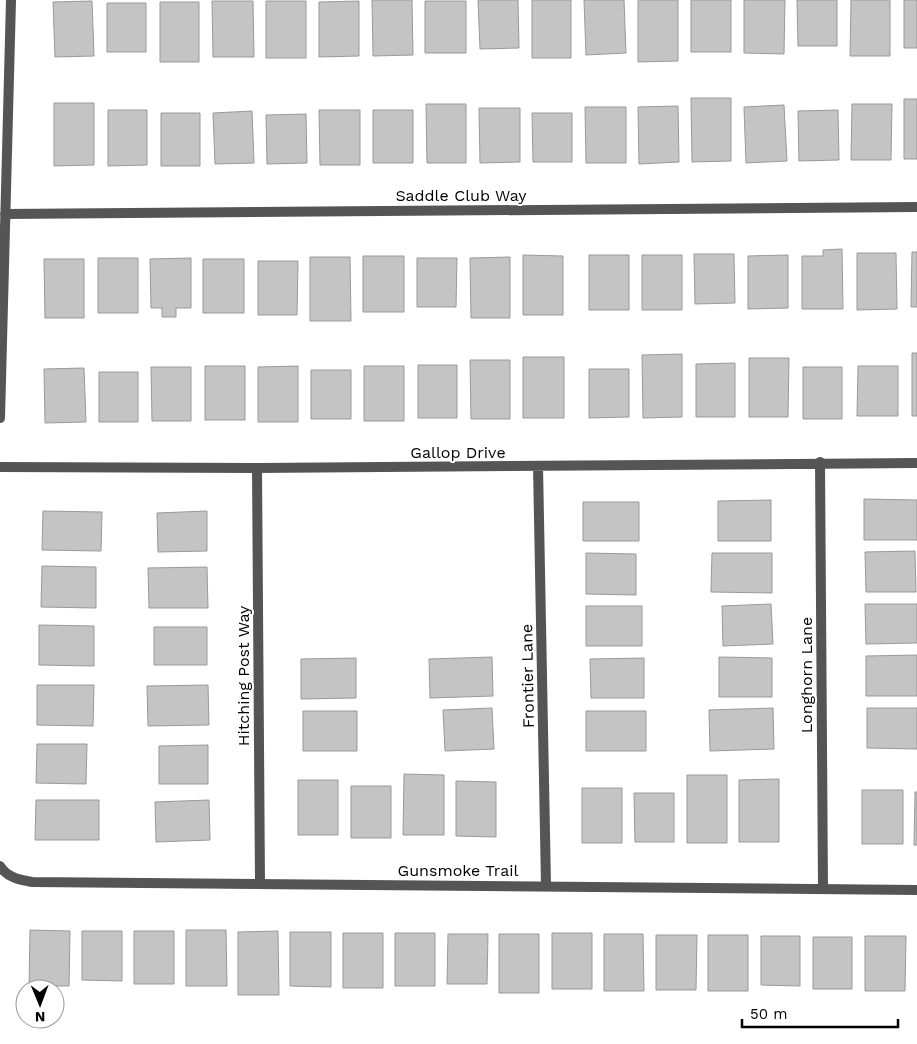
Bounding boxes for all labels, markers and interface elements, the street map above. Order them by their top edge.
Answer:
street label: Saddle Club Way [395,186,527,205]
street label: Gallop Drive [410,443,506,462]
street label: Hitching Post Way [234,605,253,746]
street label: Longhorn Lane [797,617,816,733]
street label: Frontier Lane [517,624,538,728]
street label: Gunsmoke Trail [398,861,518,880]
north arrow [15,979,65,1029]
scale bar [742,996,898,1028]
text: 50 m [750,1005,787,1023]
text: N [35,1009,46,1025]

